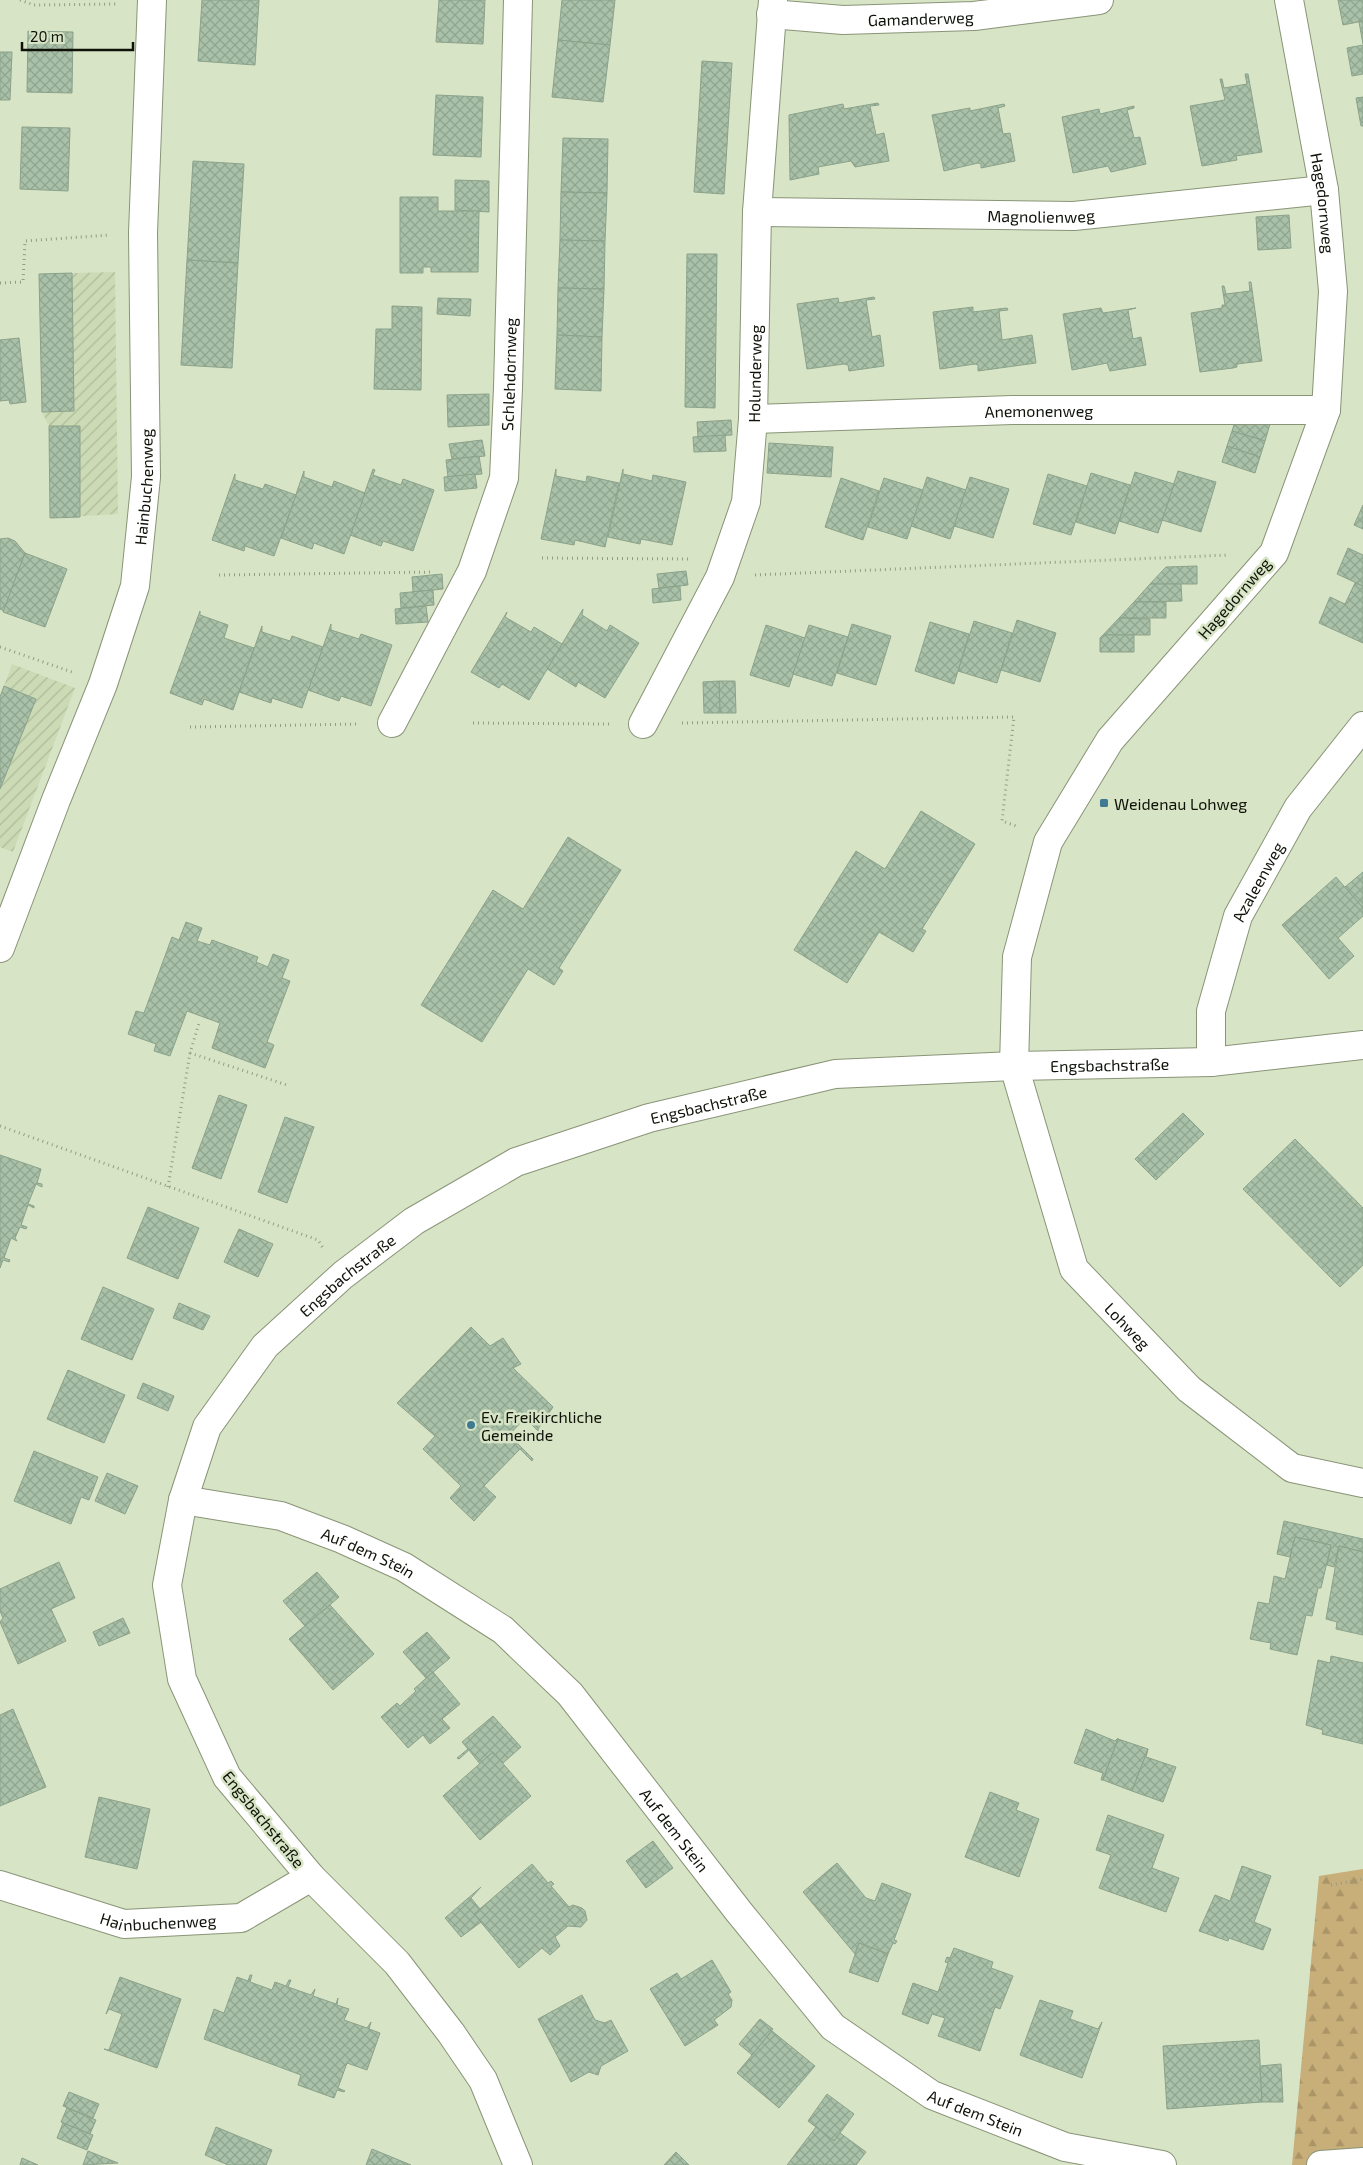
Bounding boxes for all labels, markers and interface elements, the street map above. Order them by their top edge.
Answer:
street label: Gamanderweg [868,7,974,29]
scale bar [22,20,134,52]
text: 20 m [30,27,64,45]
street label: Hagedornweg [1308,151,1339,254]
street label: Magnolienweg [987,204,1096,226]
street label: Schlehdornweg [497,317,519,431]
street label: Holunderweg [743,324,764,423]
street label: Anemonenweg [984,400,1093,420]
street label: Hainbuchenweg [130,429,156,546]
street label: Hagedornweg [1194,553,1275,643]
place label: Weidenau Lohweg [1114,794,1247,813]
marker: Weidenau Lohweg [1098,797,1110,809]
street label: Azaleenweg [1227,838,1287,924]
street label: Engsbachstraße [1050,1053,1169,1075]
street label: Engsbachstraße [648,1081,769,1127]
street label: Engsbachstraße [295,1229,399,1320]
street label: Lohweg [1101,1298,1155,1353]
place label: Ev. Freikirchliche Gemeinde [481,1407,602,1444]
marker: Ev. Freikirchliche Gemeinde [465,1419,477,1431]
street label: Auf dem Stein [319,1523,419,1581]
street label: Engsbachstraße [219,1767,309,1871]
street label: Auf dem Stein [637,1784,713,1875]
street label: Hainbuchenweg [98,1908,217,1934]
street label: Auf dem Stein [925,2085,1026,2139]

